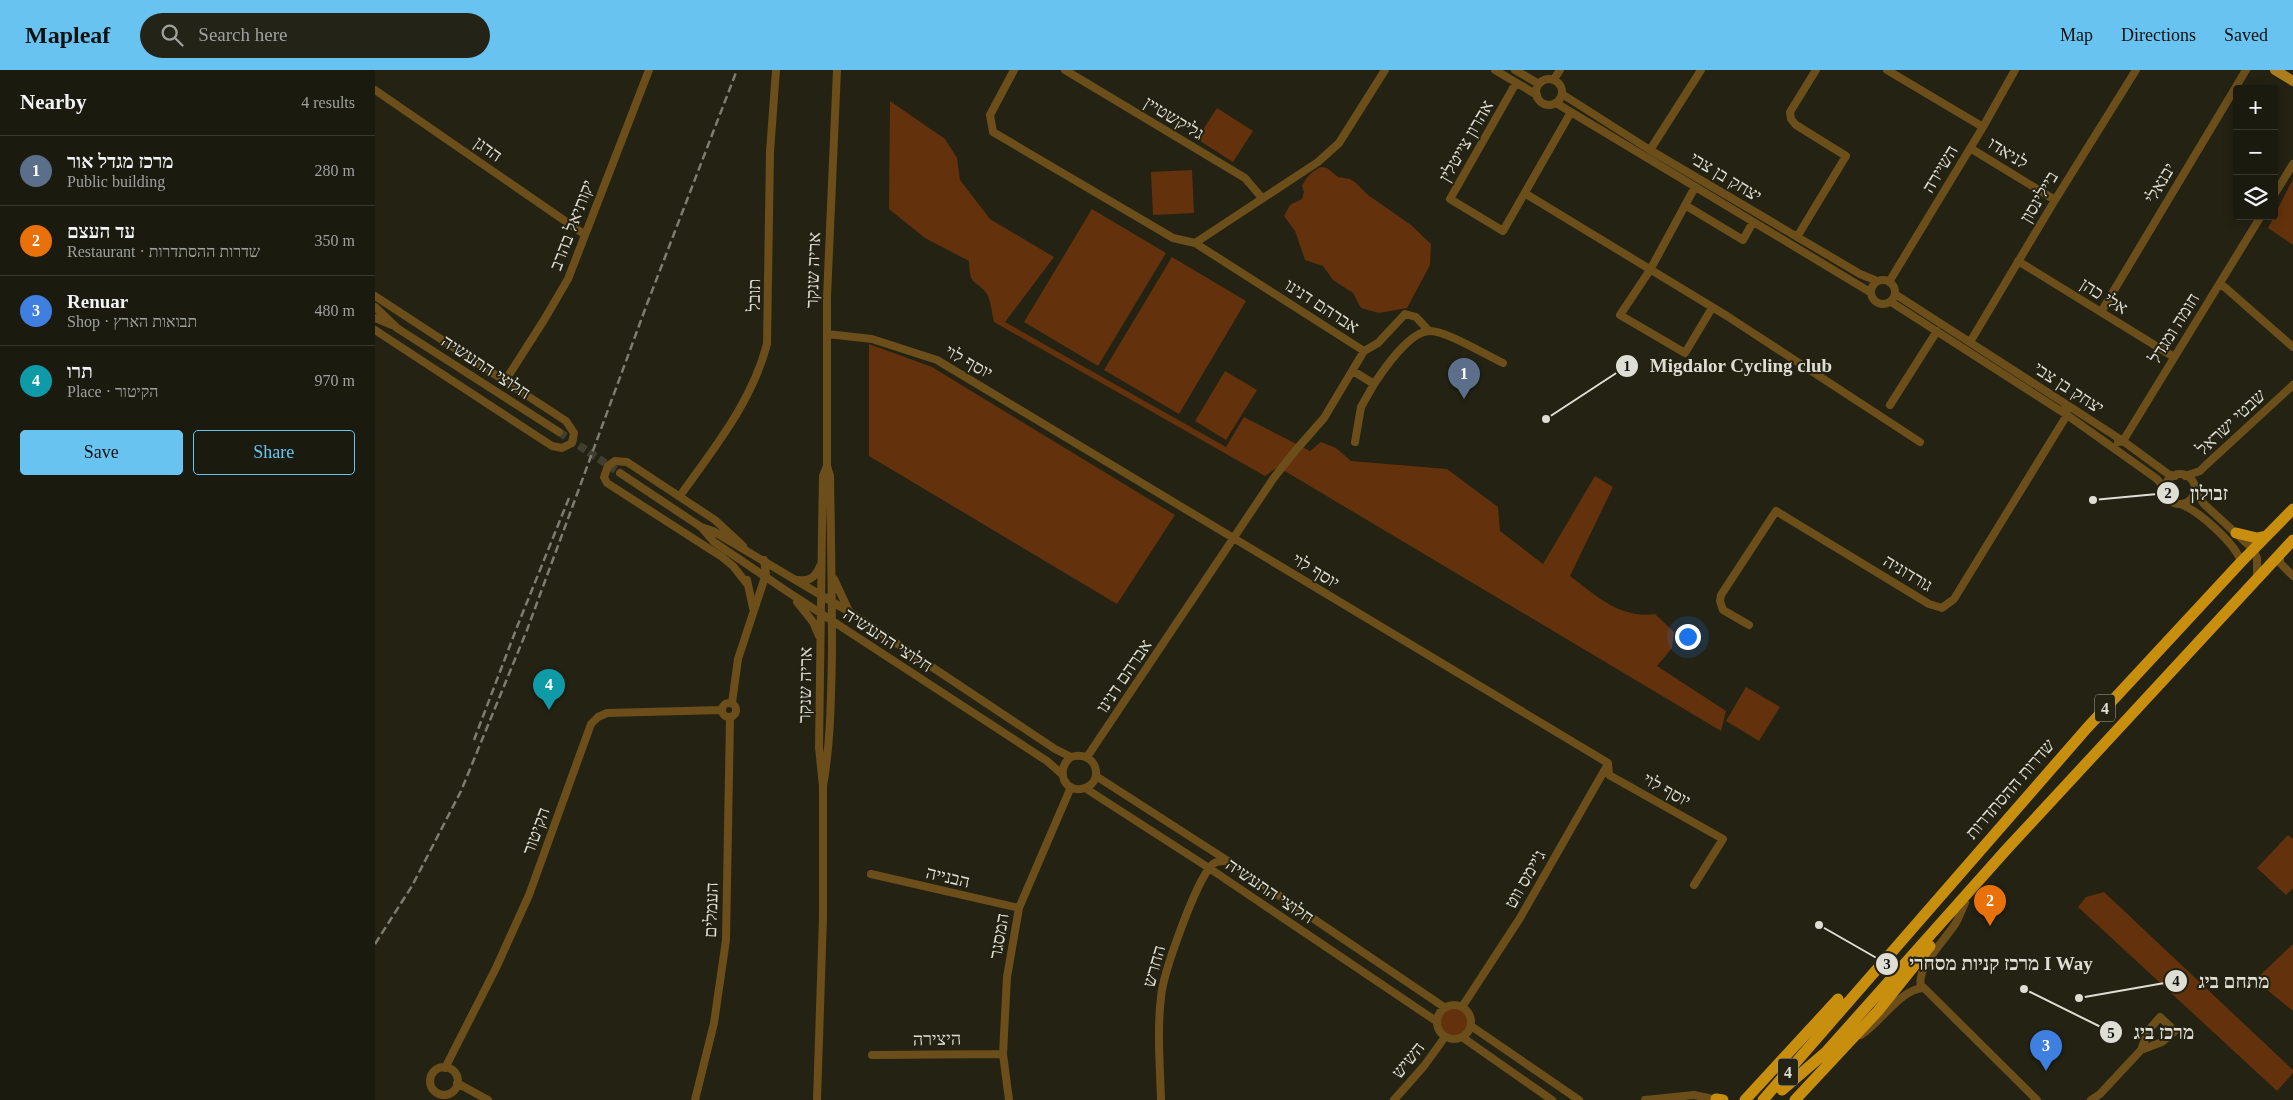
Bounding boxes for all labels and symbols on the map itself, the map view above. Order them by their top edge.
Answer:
street label: גליקשטיין [1140,92,1208,144]
street label: אהרון צייטלין [1435,96,1498,185]
street label: הדגן [470,132,506,166]
street label: לניאדו [1984,133,2032,173]
street label: השיירה [1918,142,1962,196]
street label: יצחק בן צבי [1687,148,1765,206]
street label: יבנאלי [2140,159,2180,207]
street label: ביילינסון [2016,168,2062,226]
street label: יקותיאל בהרב [546,177,598,273]
street label: אריה שנקר [802,231,824,308]
street label: אלי כהן [2077,274,2132,318]
street label: אברהם דנינו [1281,275,1363,337]
street label: תובל [744,278,764,313]
street label: חומה ומגדל [2144,289,2203,368]
street label: חלוצי התעשיה [438,331,534,403]
street label: יוסף לוי [942,341,996,383]
callout: Migdalor Cycling club [1615,349,1842,383]
text: Migdalor Cycling club [1650,355,1832,376]
pin: 1 [1448,358,1480,399]
text: 1 [1623,358,1631,374]
street label: יצחק בן צבי [2030,358,2108,418]
street label: שבטי ישראל [2192,385,2270,460]
callout: זבולון [2156,476,2238,510]
text: זבולון [2190,483,2228,504]
text: 2 [2164,485,2172,501]
street label: יוסף לוי [1289,549,1343,593]
street label: גורדוניה [1880,551,1936,595]
street label: חלוצי התעשיה [840,604,936,676]
your location [1675,624,1701,650]
street label: אברהם דנינו [1092,635,1156,716]
street label: אריה שנקר [794,646,816,723]
pin: 4 [533,669,565,710]
road number: 4 [2095,694,2115,721]
street label: שדרות ההסתדרות [1961,735,2059,843]
street label: יוסף לוי [1640,769,1694,811]
street label: הקיטור [518,805,554,857]
street label: ג'יימס ווט [1500,846,1550,912]
street label: חלוצי התעשיה [1222,854,1318,928]
street label: הבנייה [924,862,972,892]
street label: העמלים [700,882,722,938]
pin: 2 [1974,885,2006,926]
street label: המסגר [985,912,1013,960]
street label: החרש [1139,943,1169,989]
callout: מרכז קניות מסחרי I Way [1874,947,2103,981]
text: מרכז קניות מסחרי I Way [1909,953,2093,974]
text: 3 [1883,956,1891,972]
callout: מתחם ביג [2164,964,2280,998]
text: מתחם ביג [2198,971,2270,992]
text: 4 [2172,973,2180,989]
callout: מרכז ביג [2098,1015,2204,1049]
text: מרכז ביג [2134,1022,2194,1043]
text: 5 [2107,1025,2115,1041]
street label: היצירה [913,1029,961,1049]
pin: 3 [2030,1030,2062,1071]
street label: השיש [1387,1038,1429,1082]
road number: 4 [1778,1059,1798,1086]

